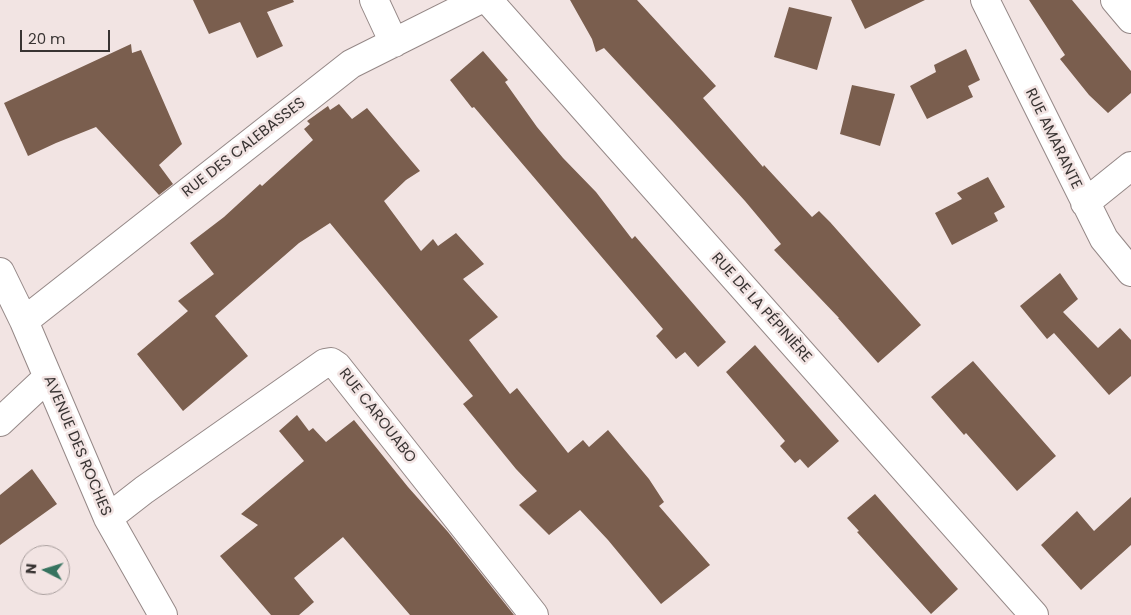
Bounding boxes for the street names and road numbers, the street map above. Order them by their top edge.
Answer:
street label: RUE AMARANTE [1021,86,1085,192]
street label: RUE DES CALEBASSES [179,94,309,202]
street label: RUE DE LA PÉPINIÈRE [707,249,815,367]
street label: RUE CAROUABO [335,365,419,467]
street label: AVENUE DES ROCHES [39,373,115,519]

